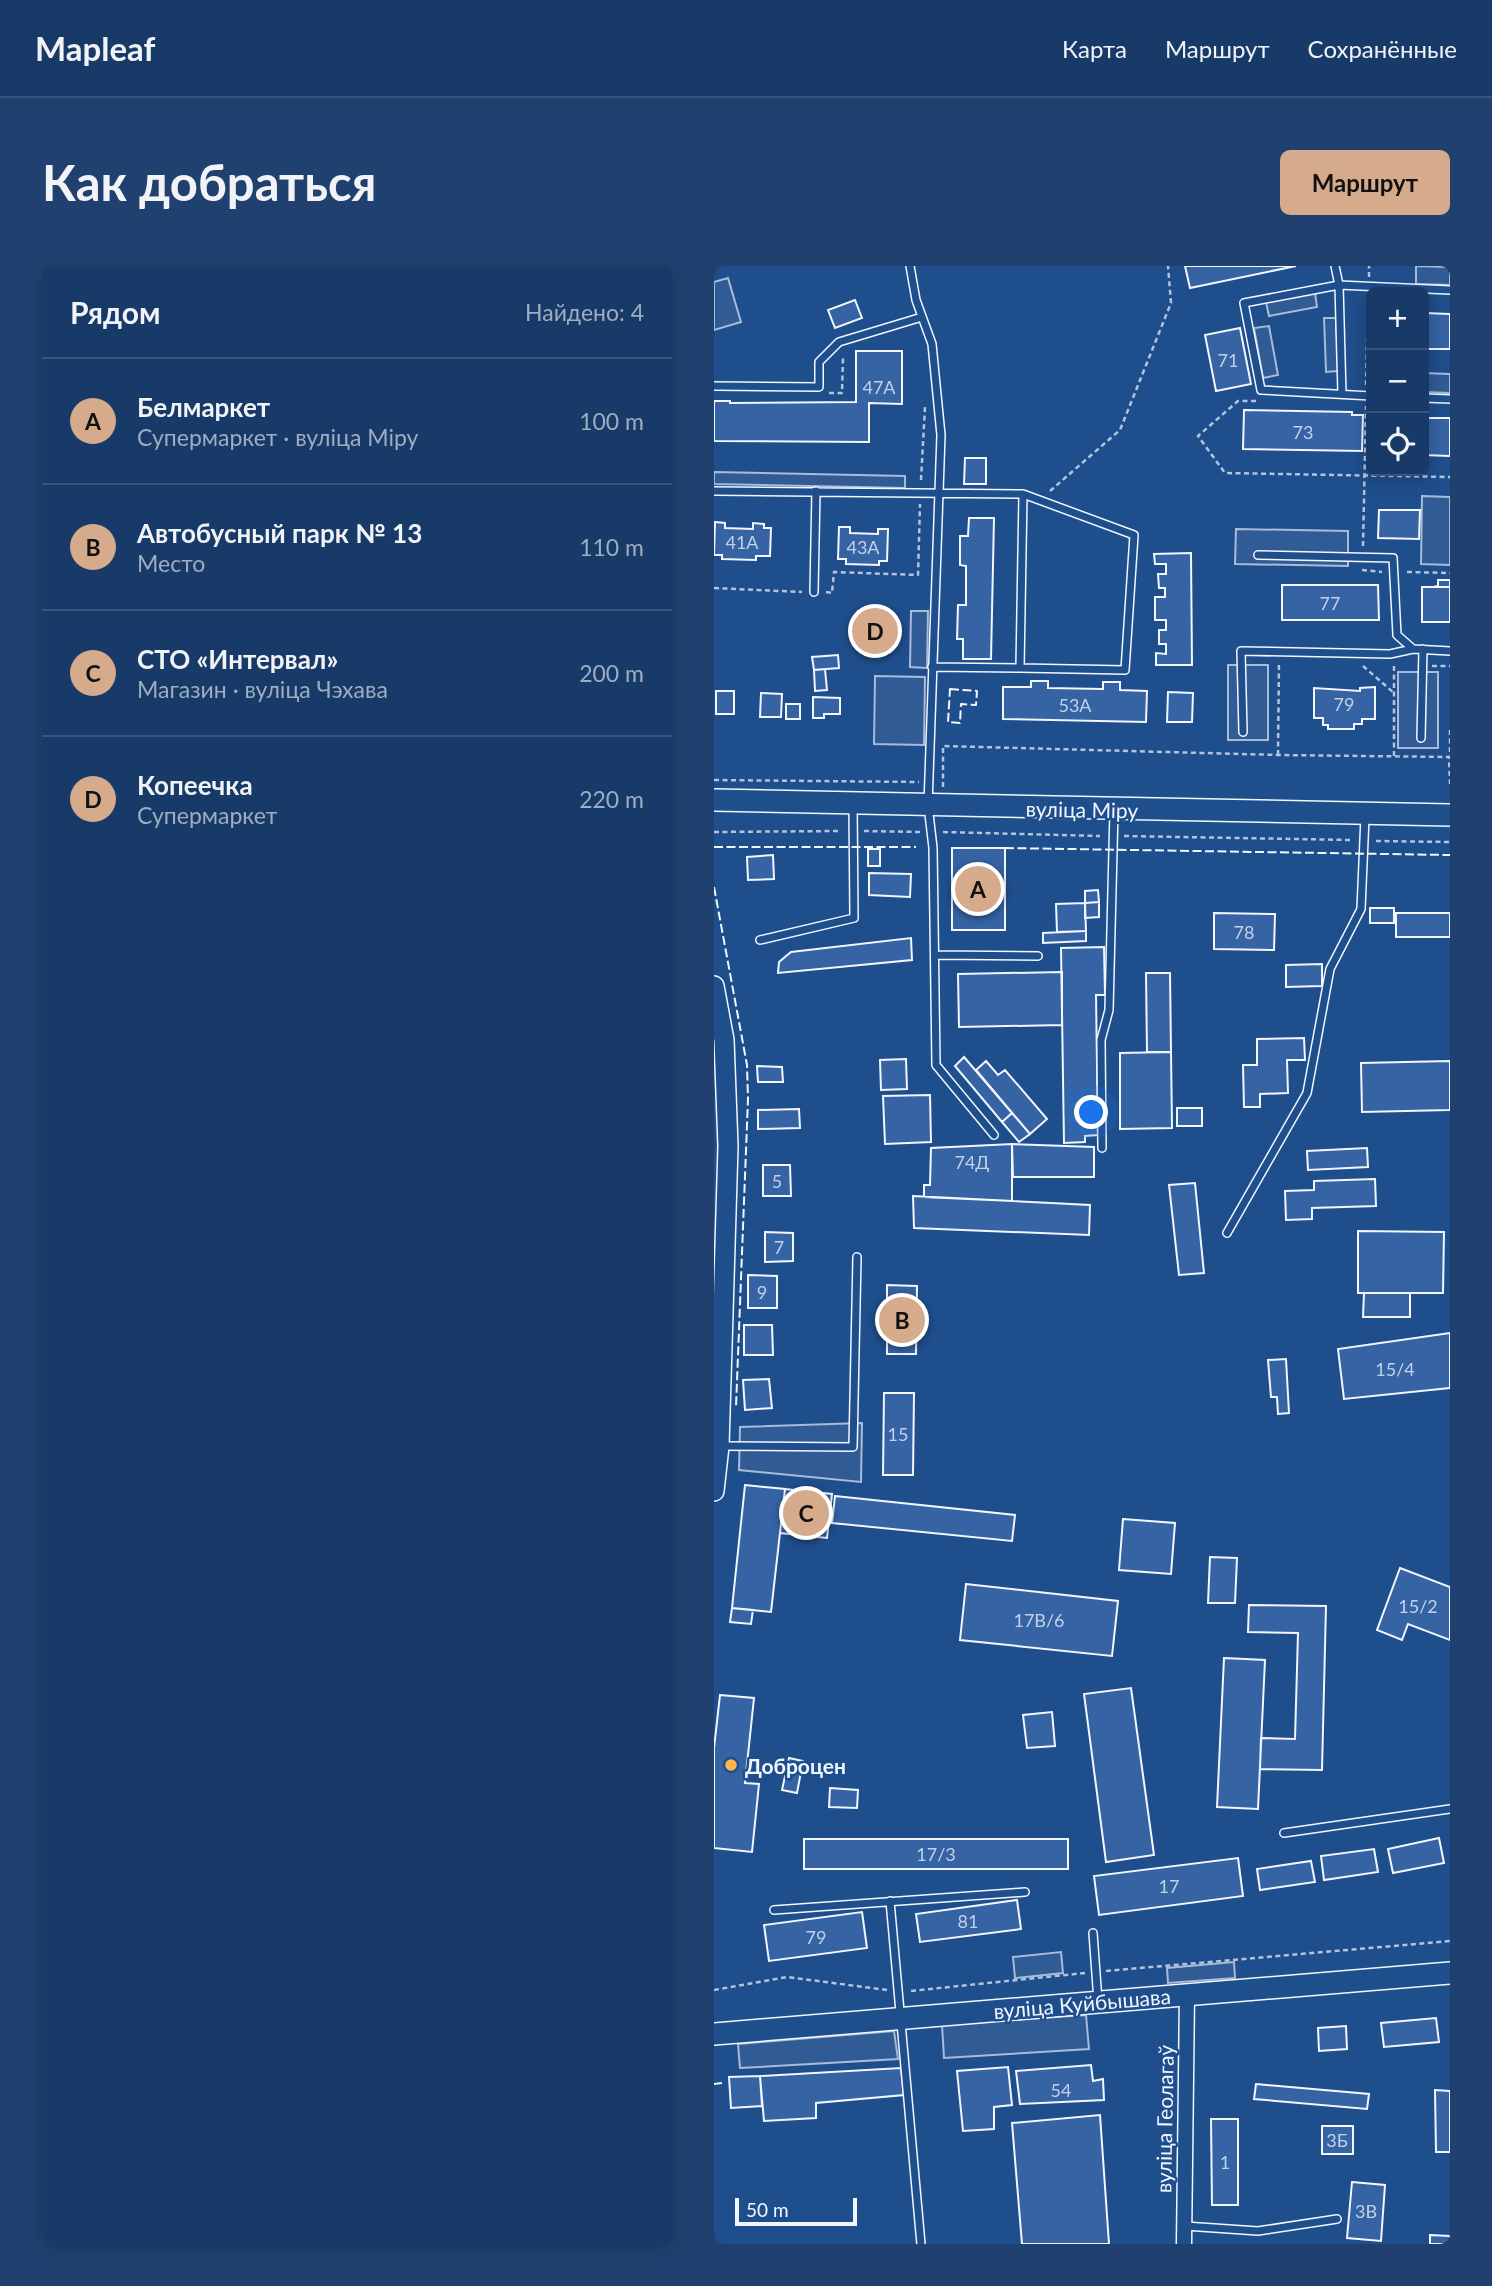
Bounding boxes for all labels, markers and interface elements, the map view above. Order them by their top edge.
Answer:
text: Mapleaf [35,28,155,68]
text: Карта [1062,34,1127,63]
text: Маршрут [1165,34,1270,63]
text: Сохранённые [1308,34,1457,63]
button: Маршрут [1280,150,1450,215]
text: Как добраться [42,153,376,211]
map controls [1366,287,1429,476]
button: + [1366,287,1429,350]
text: Рядом [70,294,160,330]
text: Найдено: 4 [525,298,644,326]
house number: 71 [1218,349,1238,371]
button: − [1366,350,1429,413]
house number: 47А [862,376,896,398]
text: Белмаркет [137,391,270,423]
text: A [85,407,101,435]
text: 100 m [579,407,644,435]
button: locate [1366,413,1429,476]
house number: 73 [1293,421,1313,443]
text: Супермаркет · вуліца Міру [137,423,418,451]
text: Автобусный парк № 13 [137,517,422,549]
house number: 41А [725,531,759,553]
text: B [85,533,101,561]
text: 110 m [579,533,644,561]
house number: 43А [846,536,880,558]
text: Место [137,549,205,577]
house number: 77 [1320,592,1340,614]
pin: D [852,605,898,657]
text: СТО «Интервал» [137,643,338,675]
text: C [85,659,101,687]
text: 200 m [579,659,644,687]
text: Магазин · вуліца Чэхава [137,675,388,703]
house number: 79 [1334,693,1354,715]
house number: 53А [1058,694,1092,716]
text: Копеечка [137,769,253,801]
text: D [84,785,102,813]
text: 220 m [579,785,644,813]
street label: вуліца Міру [1026,796,1139,822]
text: Супермаркет [137,801,277,829]
pin: A [955,863,1001,915]
house number: 78 [1234,921,1254,943]
your location [1074,1095,1108,1129]
house number: 74Д [954,1151,990,1173]
house number: 5 [772,1170,782,1192]
house number: 7 [774,1236,784,1258]
house number: 9 [757,1281,767,1303]
pin: B [879,1294,925,1346]
house number: 15/4 [1375,1358,1415,1380]
house number: 15 [888,1423,908,1445]
pin: C [783,1487,829,1539]
house number: 15/2 [1398,1595,1438,1617]
house number: 17В/6 [1013,1609,1065,1631]
place label: Доброцен [745,1753,846,1778]
marker: Доброцен [723,1757,739,1773]
house number: 17/3 [916,1843,956,1865]
house number: 17 [1159,1875,1179,1897]
house number: 81 [958,1910,978,1932]
house number: 79 [806,1926,826,1948]
street label: вуліца Куйбышава [992,1983,1172,2023]
street label: вуліца Геолагаў [1150,2044,1178,2193]
house number: 54 [1051,2079,1071,2101]
house number: 3Б [1326,2129,1348,2151]
house number: 1 [1220,2151,1230,2173]
scale bar [735,2195,858,2227]
text: 50 m [746,2198,789,2221]
house number: 3В [1355,2200,1377,2222]

